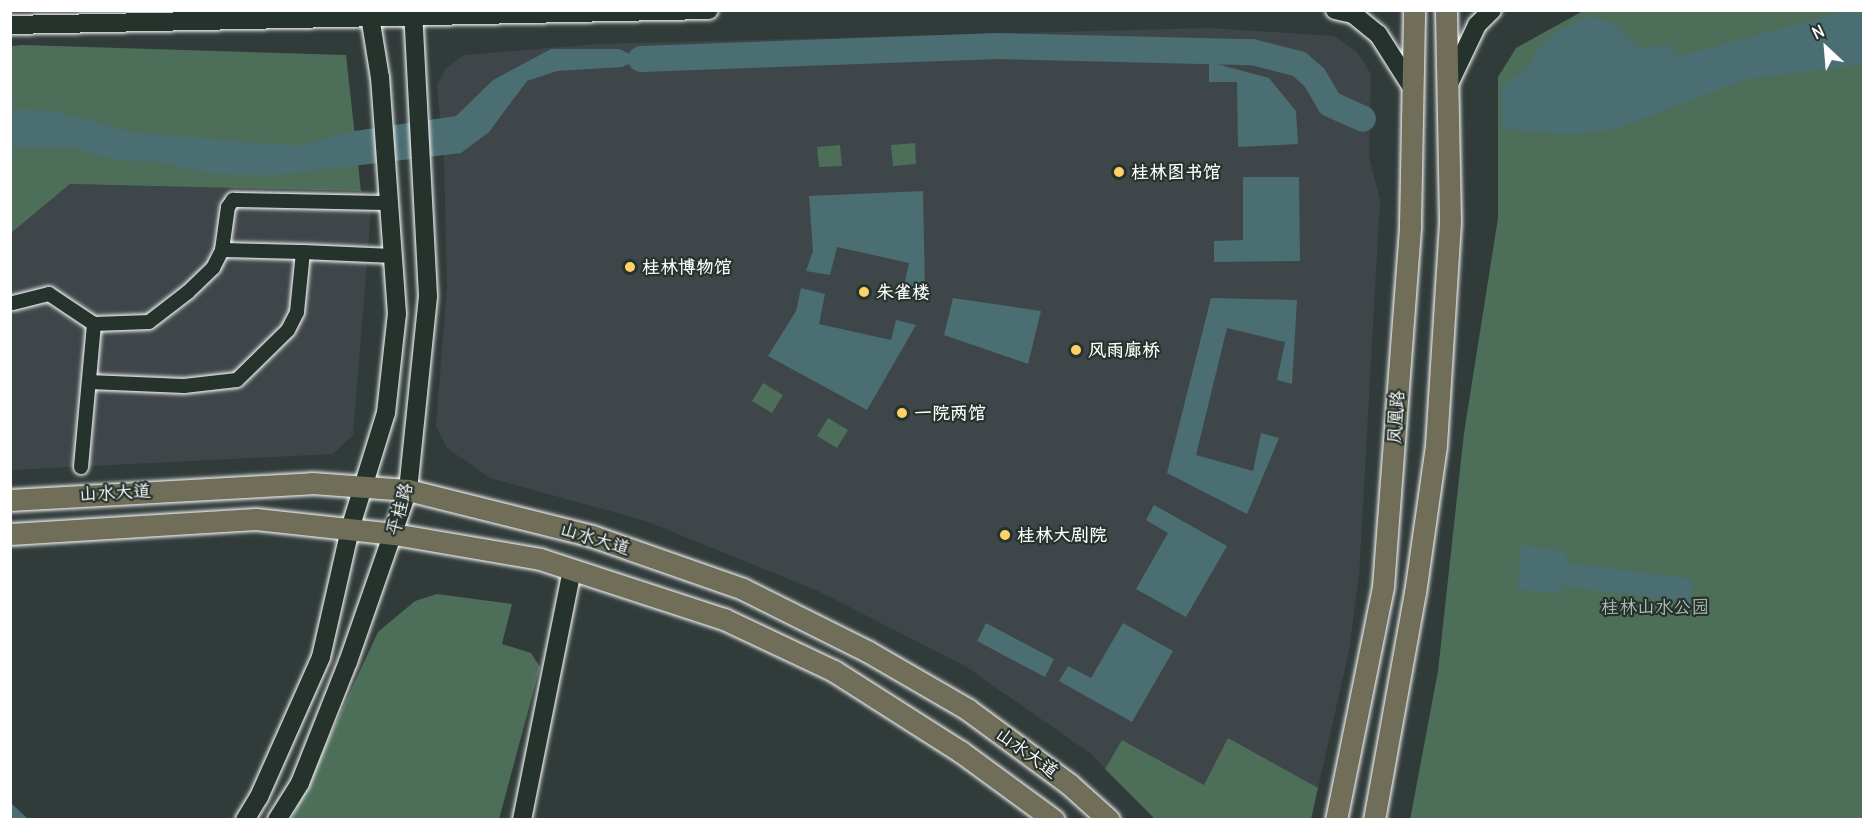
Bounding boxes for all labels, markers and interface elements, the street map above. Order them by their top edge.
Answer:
north arrow [1796,18,1856,78]
text: N [1809,20,1827,43]
place label: 桂林图书馆 [1131,161,1221,183]
marker: 桂林图书馆 [1112,165,1126,179]
place label: 桂林博物馆 [642,256,732,278]
marker: 桂林博物馆 [623,260,637,274]
place label: 朱雀楼 [876,281,930,303]
marker: 朱雀楼 [857,285,871,299]
place label: 风雨廊桥 [1088,339,1160,361]
marker: 风雨廊桥 [1069,343,1083,357]
street label: 凤凰路 [1383,389,1409,445]
place label: 一院两馆 [914,402,986,424]
marker: 一院两馆 [895,406,909,420]
street label: 山水大道 [78,480,152,506]
street label: 平桂路 [383,480,417,538]
street label: 山水大道 [557,518,633,560]
place label: 桂林大剧院 [1017,524,1107,546]
marker: 桂林大剧院 [998,528,1012,542]
park label: 桂林山水公园 [1601,596,1709,618]
street label: 山水大道 [992,723,1062,783]

